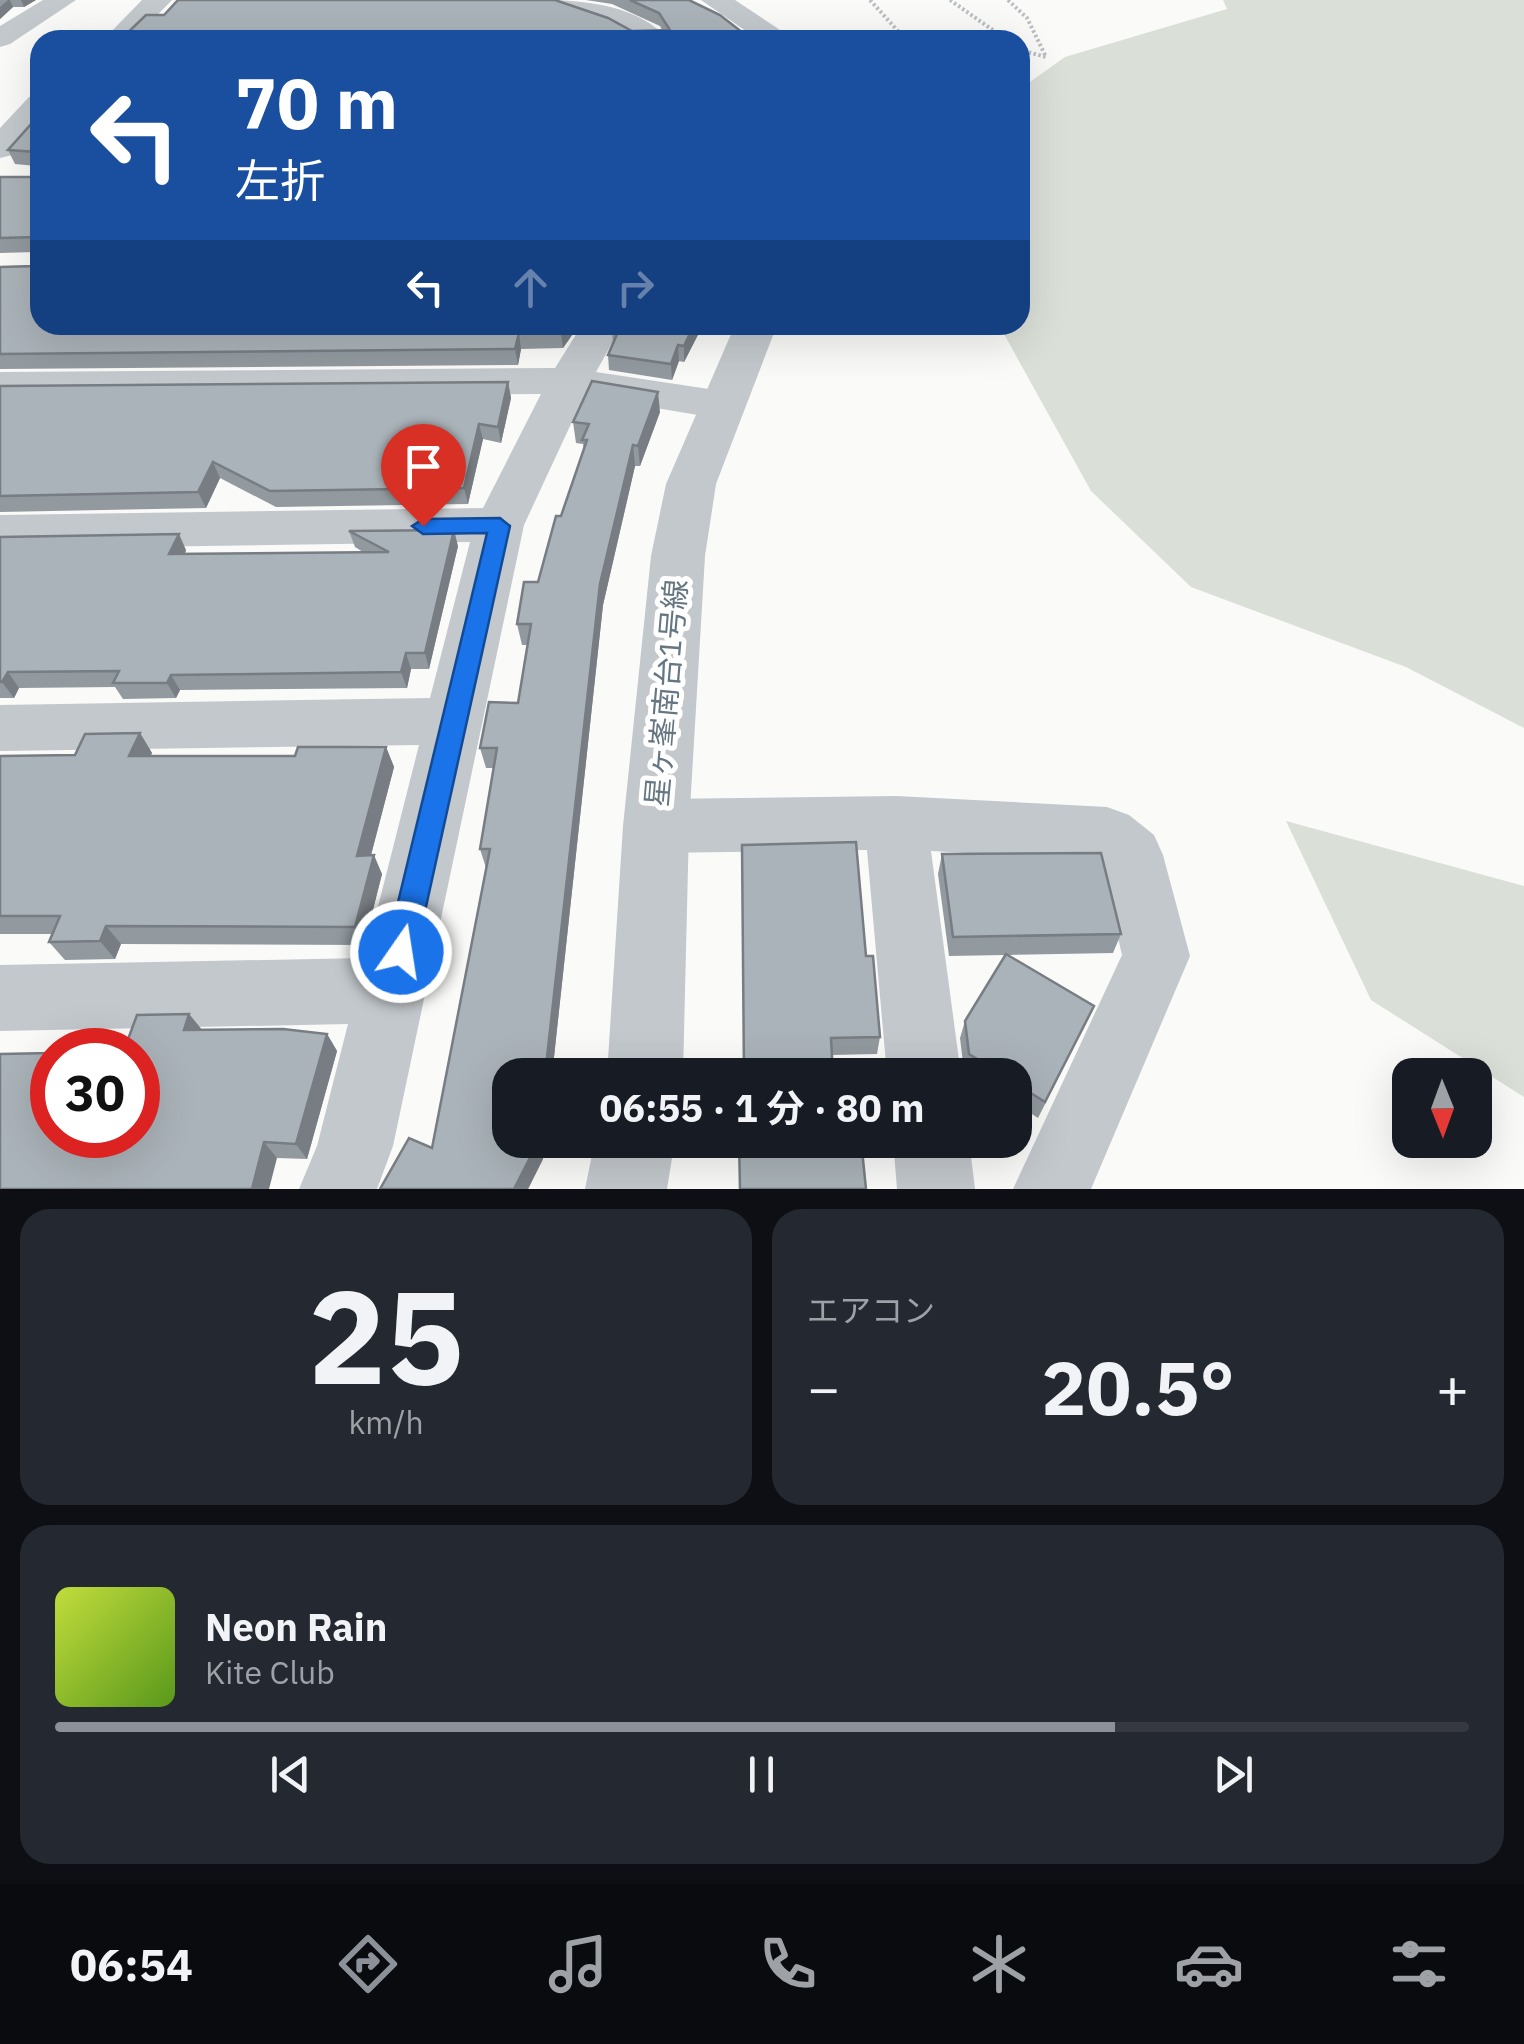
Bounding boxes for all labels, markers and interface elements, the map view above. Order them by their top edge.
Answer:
text: 70 m [235,57,398,148]
icon: left [70,70,200,200]
text: 左折 [235,151,325,209]
icon: left [398,260,453,315]
icon: ahead [503,260,558,315]
icon: right [608,260,663,315]
pin [381,424,466,527]
icon: arrive [396,439,451,494]
street label: 星ヶ峯南台1号線 [636,578,695,808]
position arrow [349,900,453,1004]
speed limit sign: 30 [30,1028,160,1158]
north arrow [1392,1058,1492,1158]
map controls [1392,1058,1492,1158]
text: 06:55 · 1 分 · 80 m [599,1083,925,1132]
text: 25 [308,1251,464,1420]
text: エアコン [807,1289,935,1331]
text: 20.5° [1041,1338,1235,1436]
text: − [807,1352,840,1423]
text: + [1436,1352,1469,1423]
text: km/h [348,1401,424,1443]
text: Neon Rain [205,1602,387,1651]
text: Kite Club [205,1651,335,1693]
icon: previous [263,1747,318,1802]
icon: pause [734,1747,789,1802]
icon: next [1206,1747,1261,1802]
icon: directions [333,1929,403,1999]
icon: music [543,1929,613,1999]
icon: phone [753,1929,823,1999]
icon: climate [964,1929,1034,1999]
icon: car [1174,1929,1244,1999]
icon: filters [1384,1929,1454,1999]
text: 06:54 [70,1935,193,1993]

